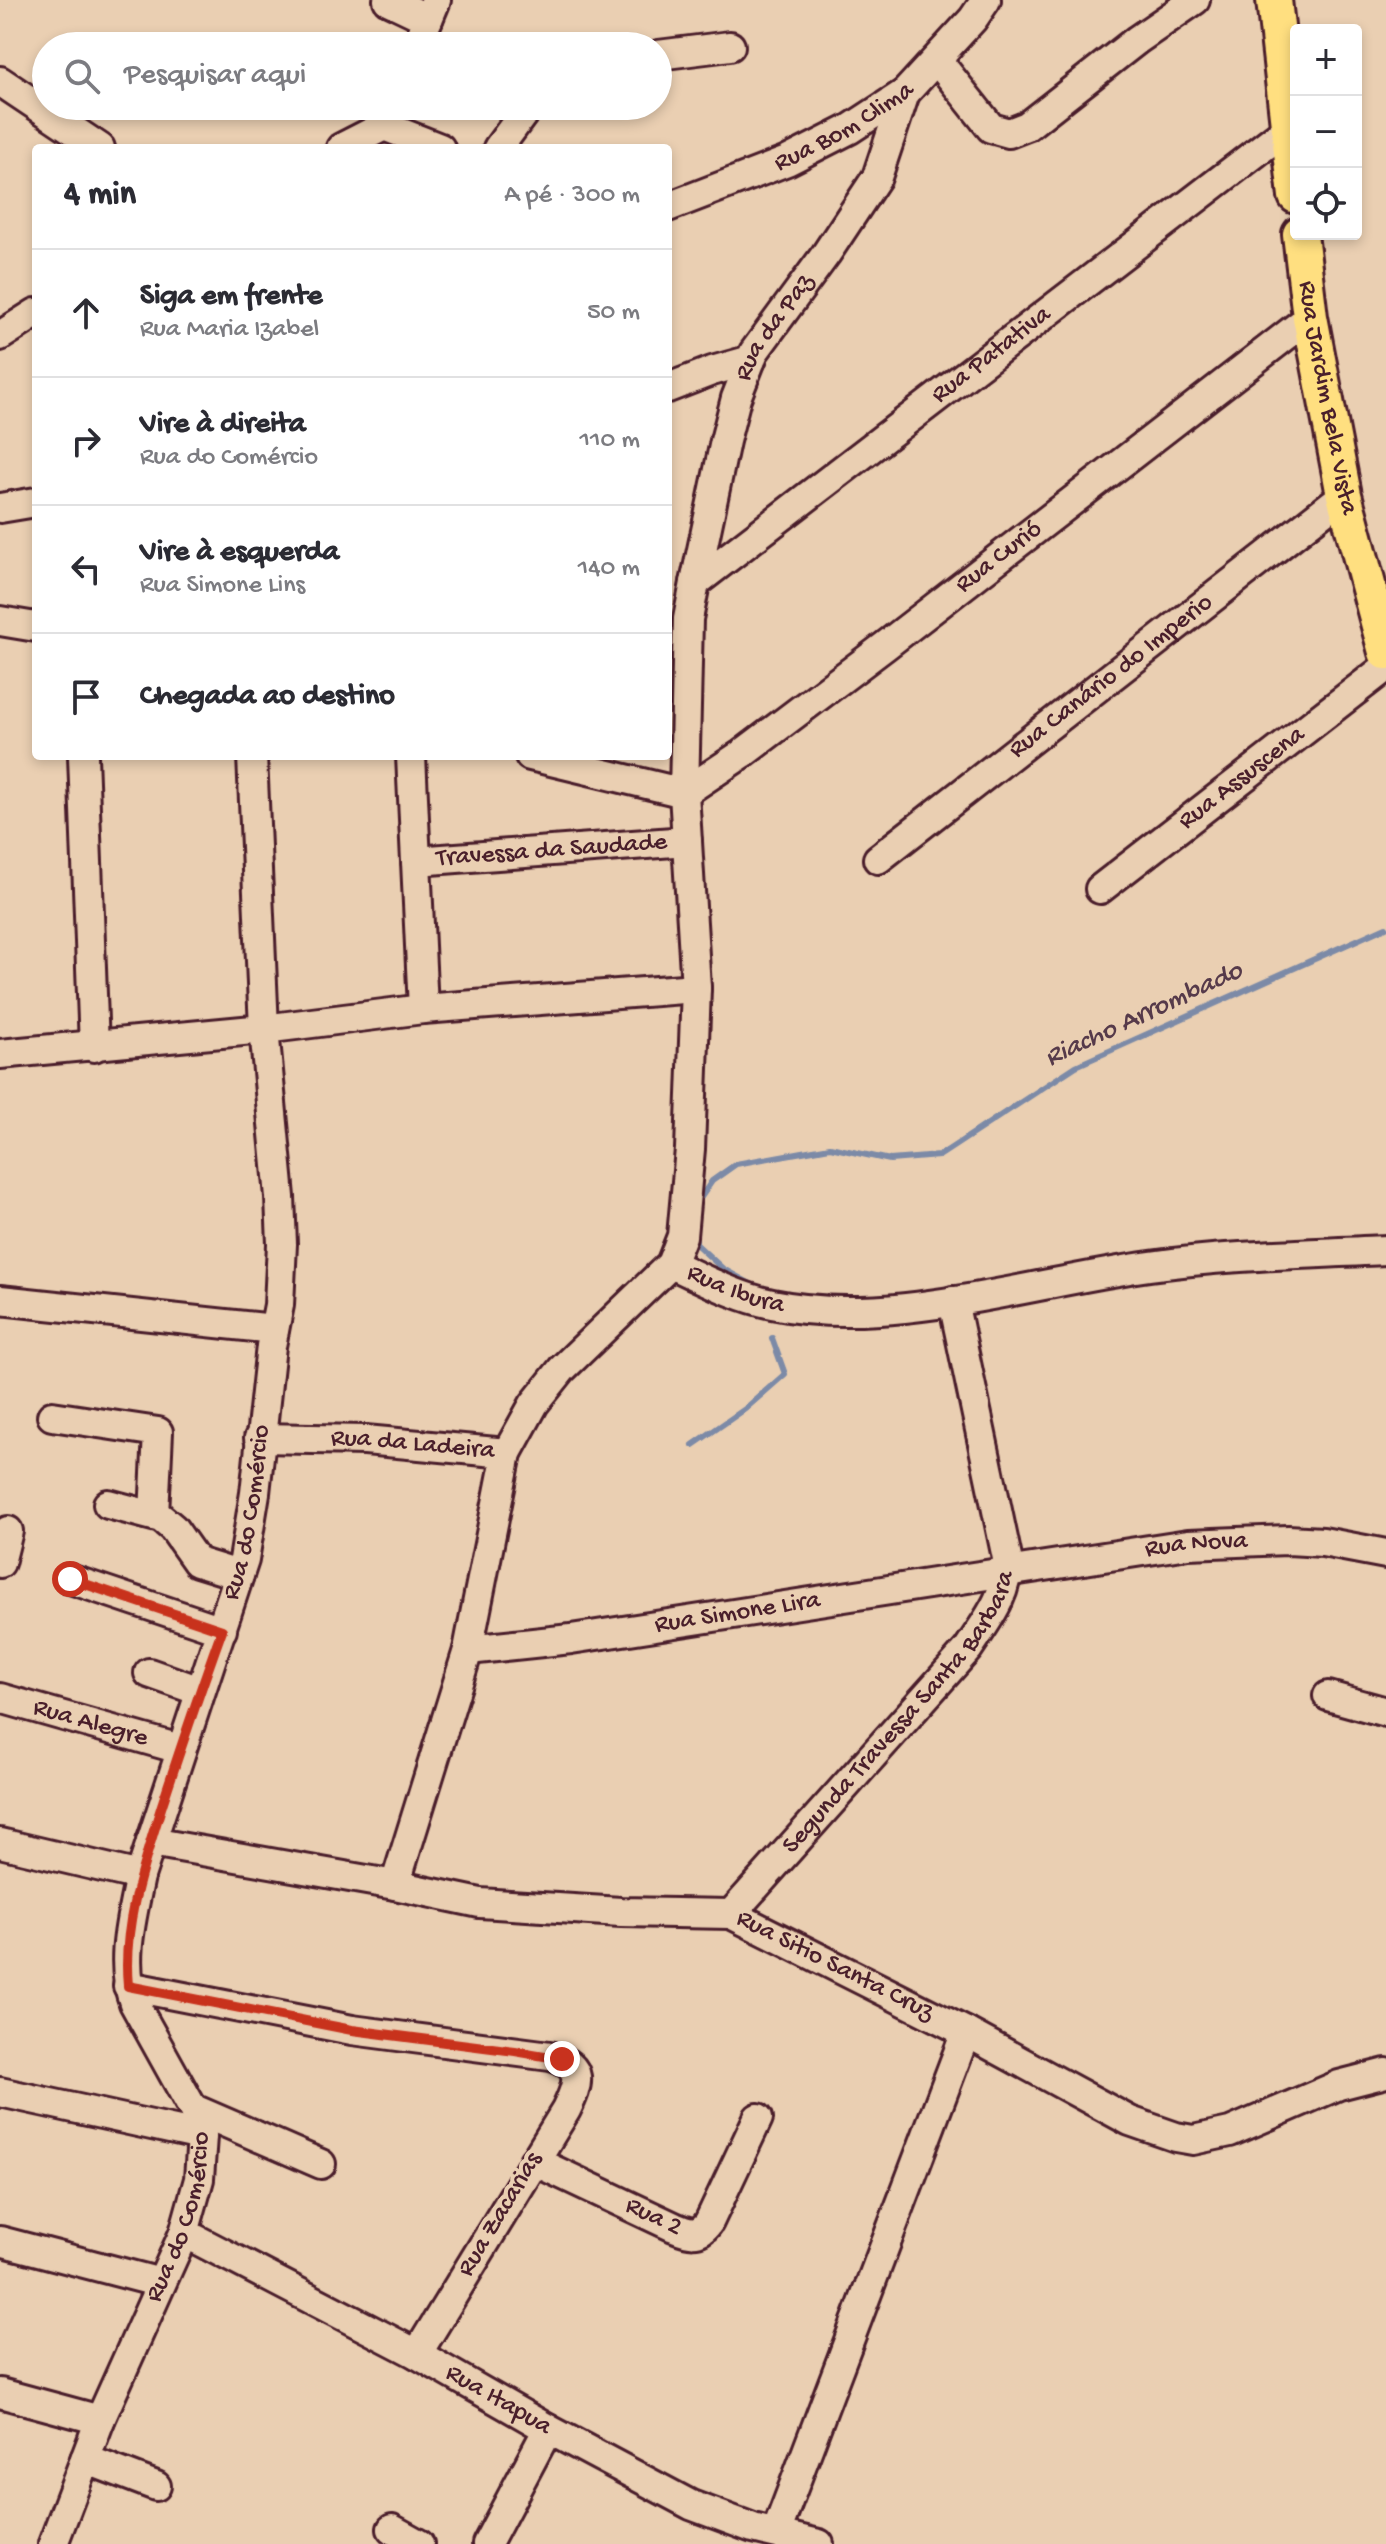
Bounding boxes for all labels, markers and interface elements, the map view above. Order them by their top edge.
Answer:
map controls [1290,24,1362,240]
button: + [1290,24,1362,96]
search box [32,32,672,120]
icon: search [60,54,104,98]
text: Pesquisar aqui [124,59,306,94]
street label: Rua Bom Clima [770,75,923,180]
button: − [1290,96,1362,168]
button: locate [1290,168,1362,240]
text: 4 min [64,176,136,216]
text: A pé · 300 m [504,181,640,212]
street label: Rua da Paz [729,267,822,385]
street label: Rua Jardim Bela Vista [1290,279,1364,520]
text: Siga em frente [140,280,322,315]
icon: ahead [64,291,108,335]
text: 50 m [587,298,640,329]
street label: Rua Patativa [926,299,1059,411]
text: Rua Maria Izabel [140,315,319,346]
text: Vire à direita [140,408,306,443]
icon: right [64,419,108,463]
text: 110 m [580,426,640,457]
text: Rua do Comércio [140,443,318,474]
street label: Rua Curió [950,514,1049,601]
text: Vire à esquerda [140,536,339,571]
icon: left [64,547,108,591]
text: 140 m [578,554,640,585]
text: Rua Simone Lins [140,571,305,602]
street label: Rua Canário do Imperio [1003,587,1220,766]
icon: arrive [64,675,108,719]
text: Chegada ao destino [140,680,395,715]
street label: Rua Assuscena [1173,719,1313,837]
street label: Travessa da Saudade [433,827,669,875]
water label: Riacho Arrombado [1040,954,1249,1075]
street label: Rua Ibura [681,1258,788,1322]
street label: Rua do Comércio [216,1423,278,1604]
street label: Rua da Ladeira [331,1424,498,1467]
street label: Rua Nova [1143,1526,1250,1566]
route start [52,1561,88,1597]
street label: Segunda Travessa Santa Barbara [776,1567,1022,1861]
street label: Rua Simone Lira [653,1585,824,1641]
street label: Rua Alegre [29,1693,152,1755]
street label: Rua Sitio Santa Cruz [731,1904,940,2029]
route end [544,2041,580,2077]
street label: Rua do Comércio [139,2131,218,2307]
street label: Rua Zacarias [452,2146,551,2283]
street label: Rua 2 [620,2191,687,2244]
street label: Rua Itapua [440,2358,558,2444]

